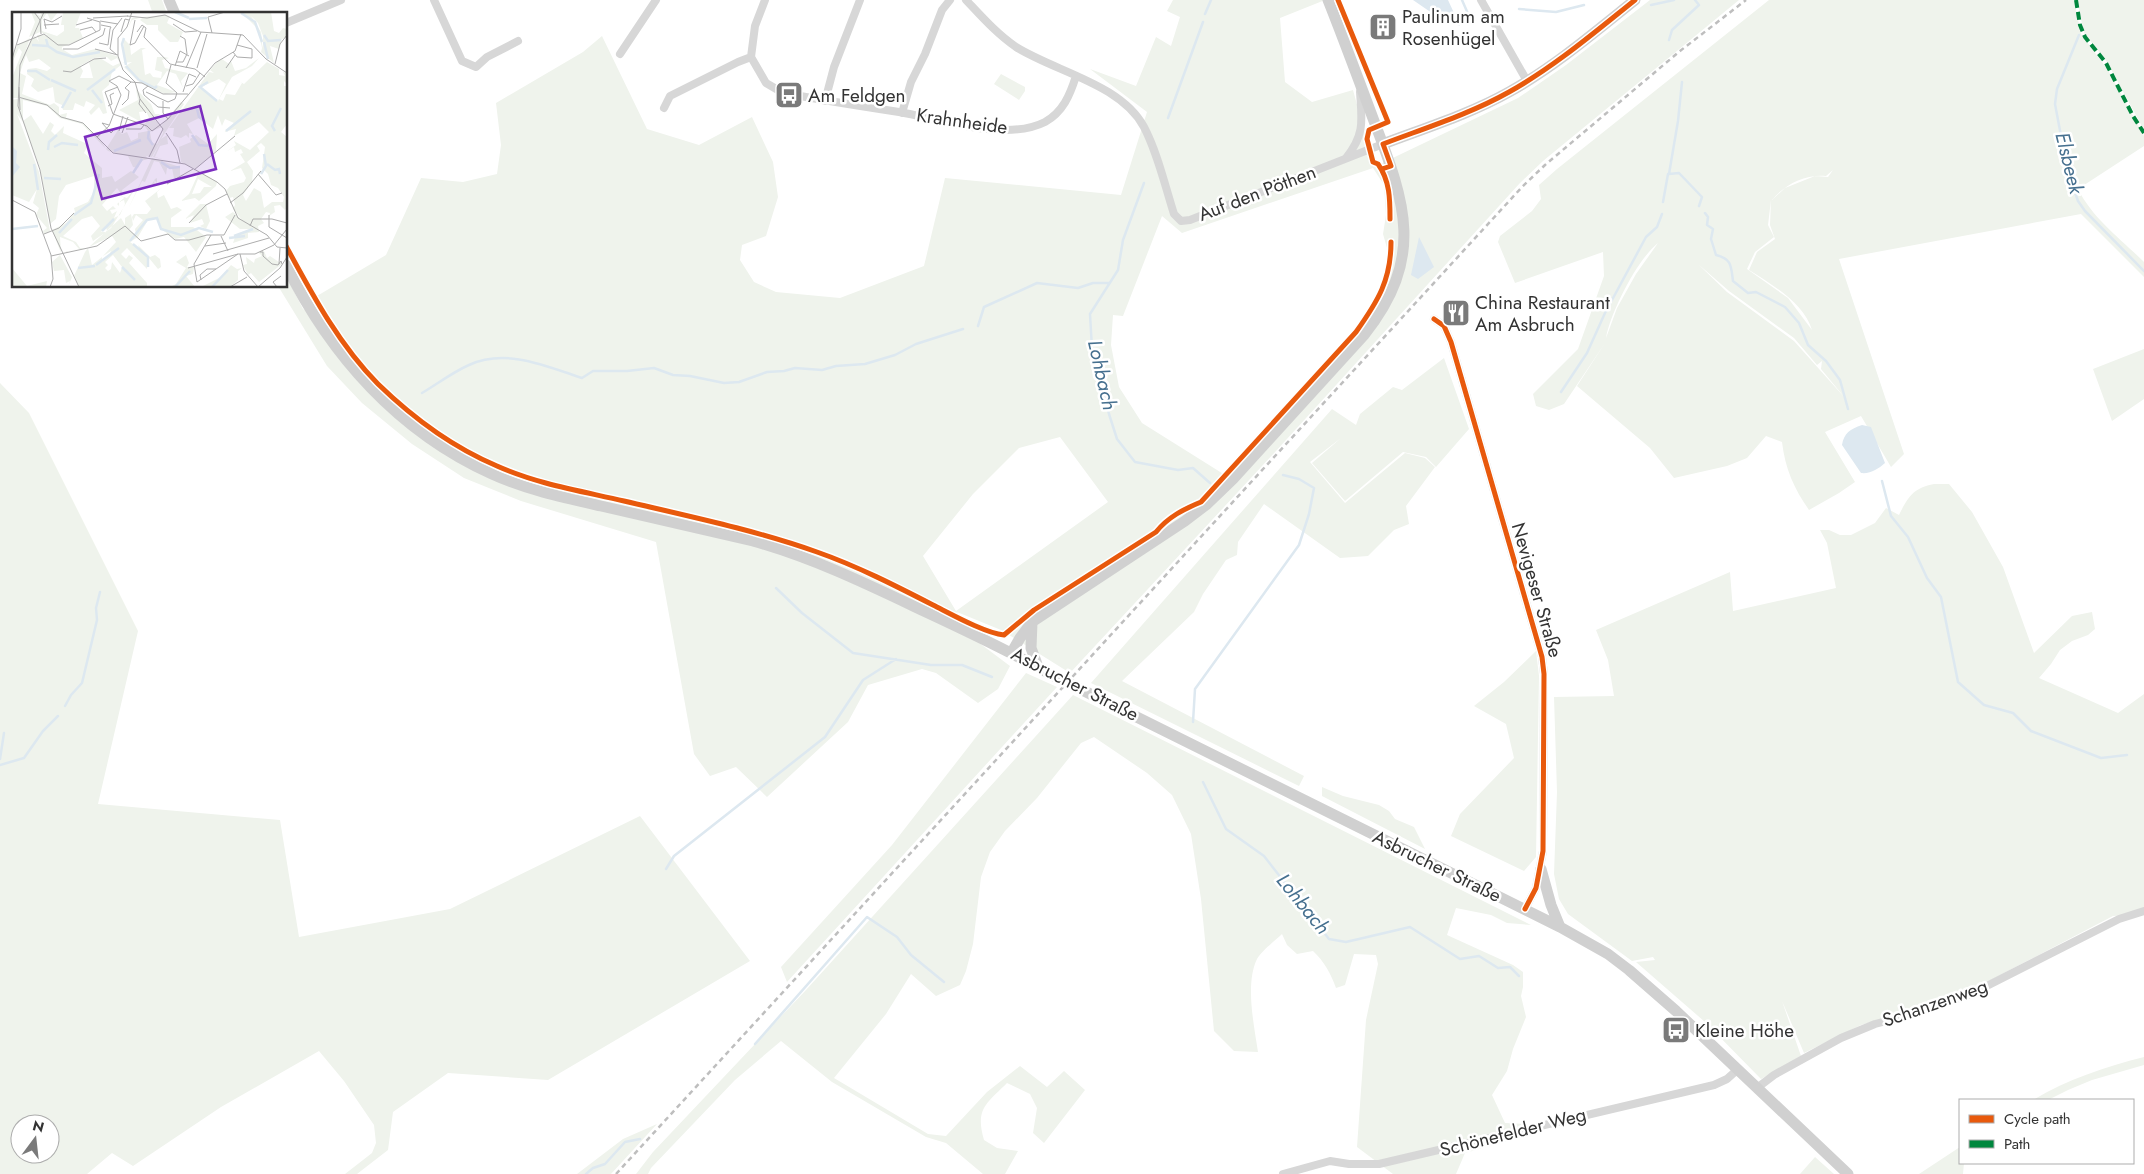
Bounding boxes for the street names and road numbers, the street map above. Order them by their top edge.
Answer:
street label: Krahnheide [915,101,1009,141]
street label: Auf den Pöthen [1194,158,1320,228]
street label: Nevigeser Straße [1505,519,1569,661]
street label: Asbrucher Straße [1007,640,1144,728]
street label: Asbrucher Straße [1368,823,1506,909]
street label: Schanzenweg [1879,972,1991,1034]
street label: Schönefelder Weg [1437,1101,1589,1163]

